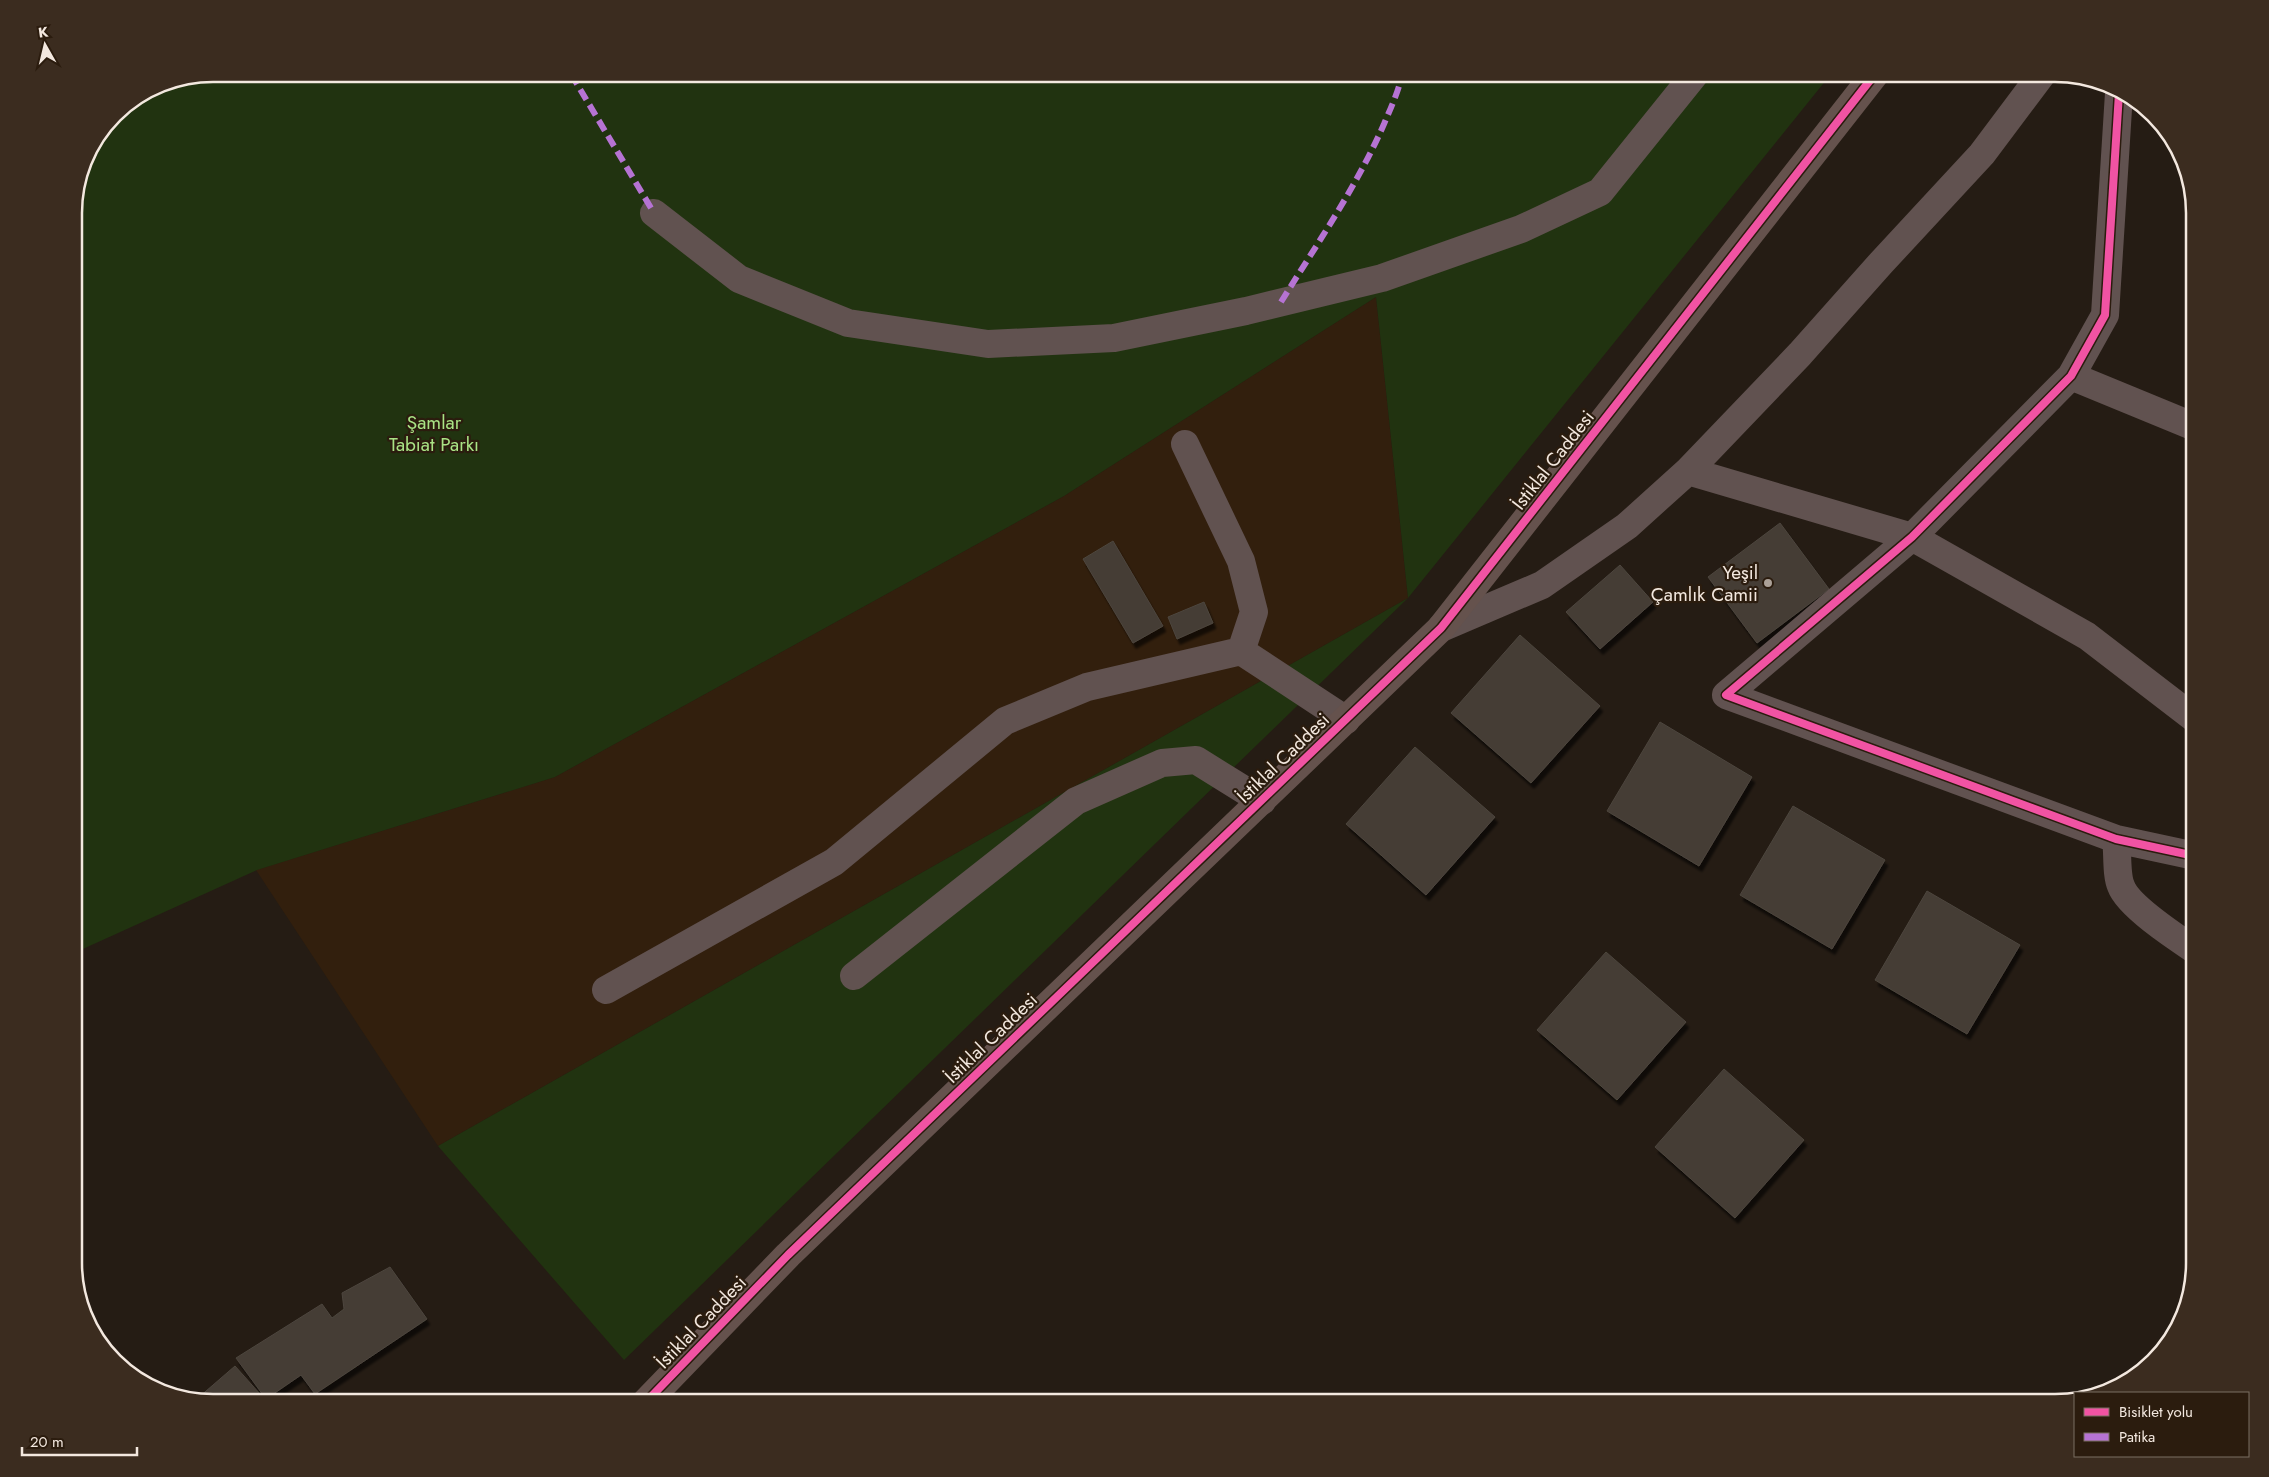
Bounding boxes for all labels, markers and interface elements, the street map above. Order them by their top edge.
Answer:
north arrow [20,20,70,70]
text: K [37,22,50,43]
street label: İstiklal Caddesi [1505,404,1601,516]
park label: Şamlar Tabiat Parkı [389,409,479,458]
place label: Yeşil Çamlık Camii [1651,559,1758,608]
marker: Yeşil Çamlık Camii [1762,577,1774,589]
street label: İstiklal Caddesi [1230,707,1336,809]
street label: İstiklal Caddesi [938,987,1044,1089]
street label: İstiklal Caddesi [650,1269,752,1375]
legend [2074,1392,2249,1457]
text: Bisiklet yolu [2119,1401,2193,1423]
scale bar [22,1424,138,1456]
text: Patika [2119,1426,2155,1448]
text: 20 m [30,1431,64,1453]

